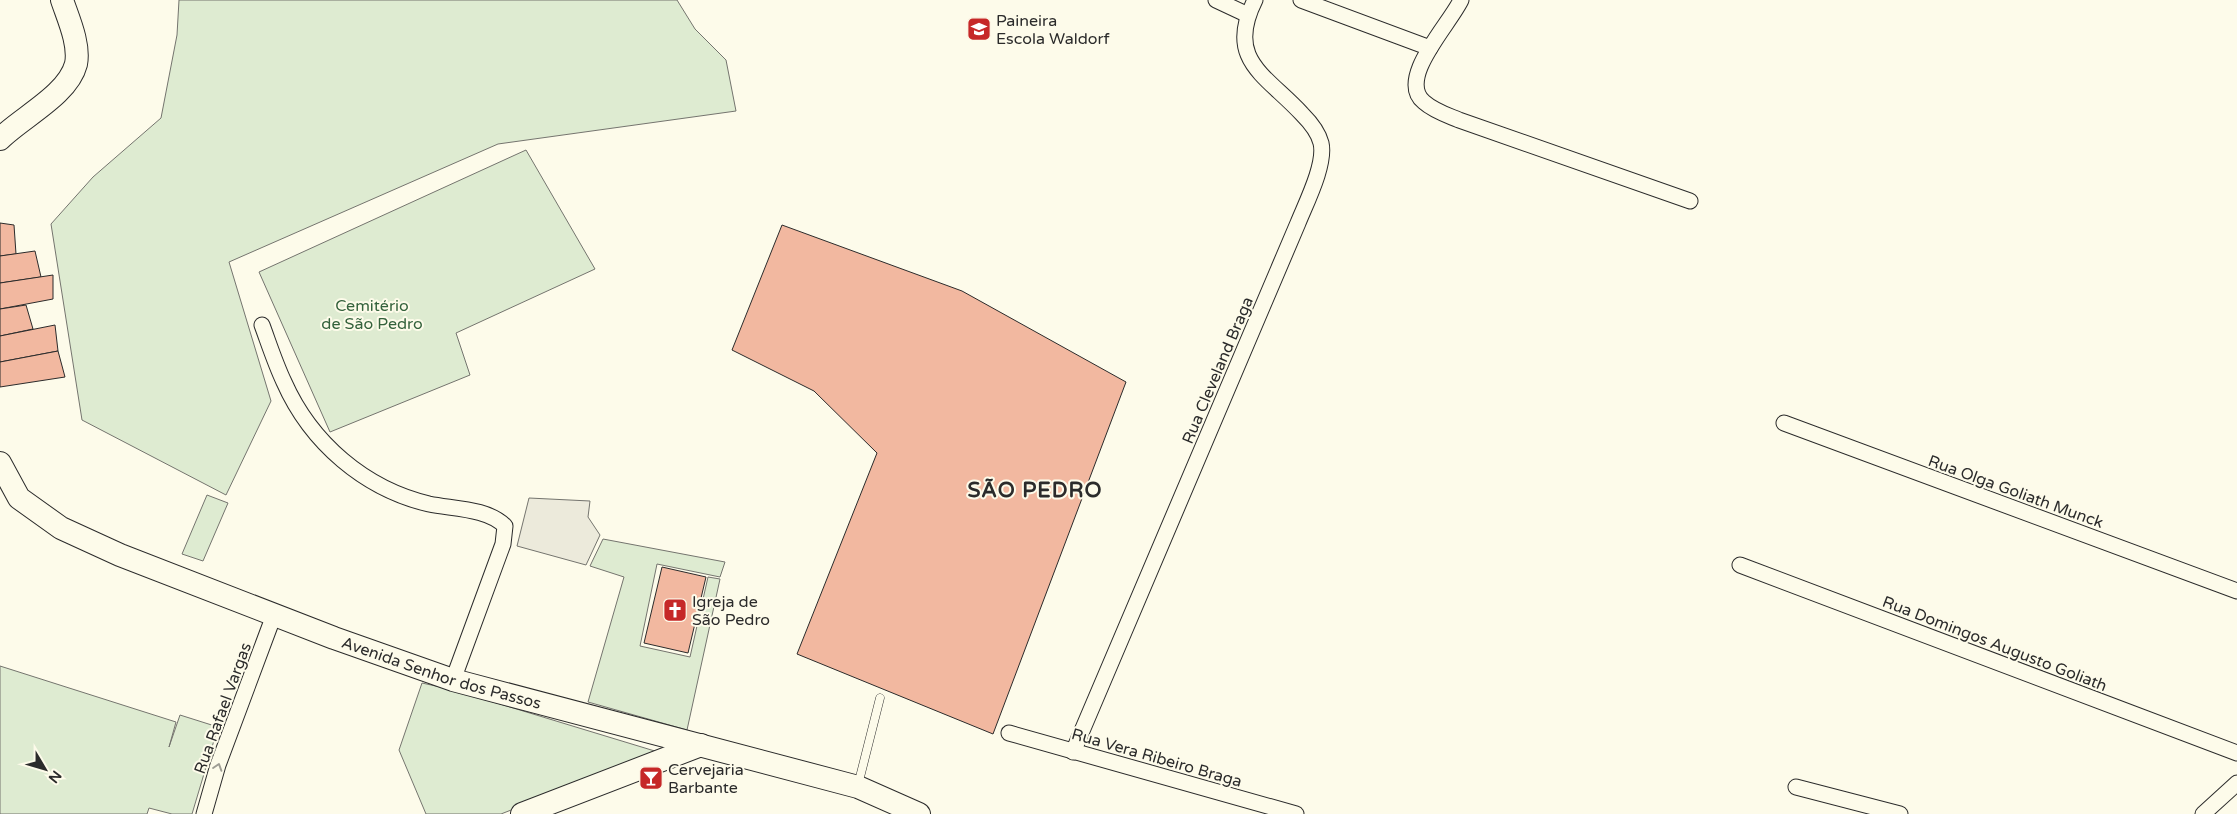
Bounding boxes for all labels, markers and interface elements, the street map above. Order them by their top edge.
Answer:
place label: Paineira Escola Waldorf [996,11,1111,49]
school or university icon: Paineira Escola Waldorf [966,16,992,42]
street label: Rua Cleveland Braga [1178,294,1258,447]
park label: Cemitério de São Pedro [321,296,423,334]
street label: Rua Olga Goliath Munck [1925,451,2106,533]
district label: SÃO PEDRO [967,478,1103,503]
place label: Igreja de São Pedro [692,592,770,630]
street label: Rua Domingos Augusto Goliath [1879,592,2110,696]
church icon: Igreja de São Pedro [662,597,688,623]
street label: Avenida Senhor dos Passos [339,633,543,714]
street label: Rua Rafael Vargas [190,640,256,777]
street label: Rua Vera Ribeiro Braga [1069,724,1244,792]
north arrow [20,744,70,794]
place label: Cervejaria Barbante [668,760,744,798]
one-way arrow [212,764,222,772]
bar icon: Cervejaria Barbante [638,765,664,791]
text: N [45,767,65,786]

